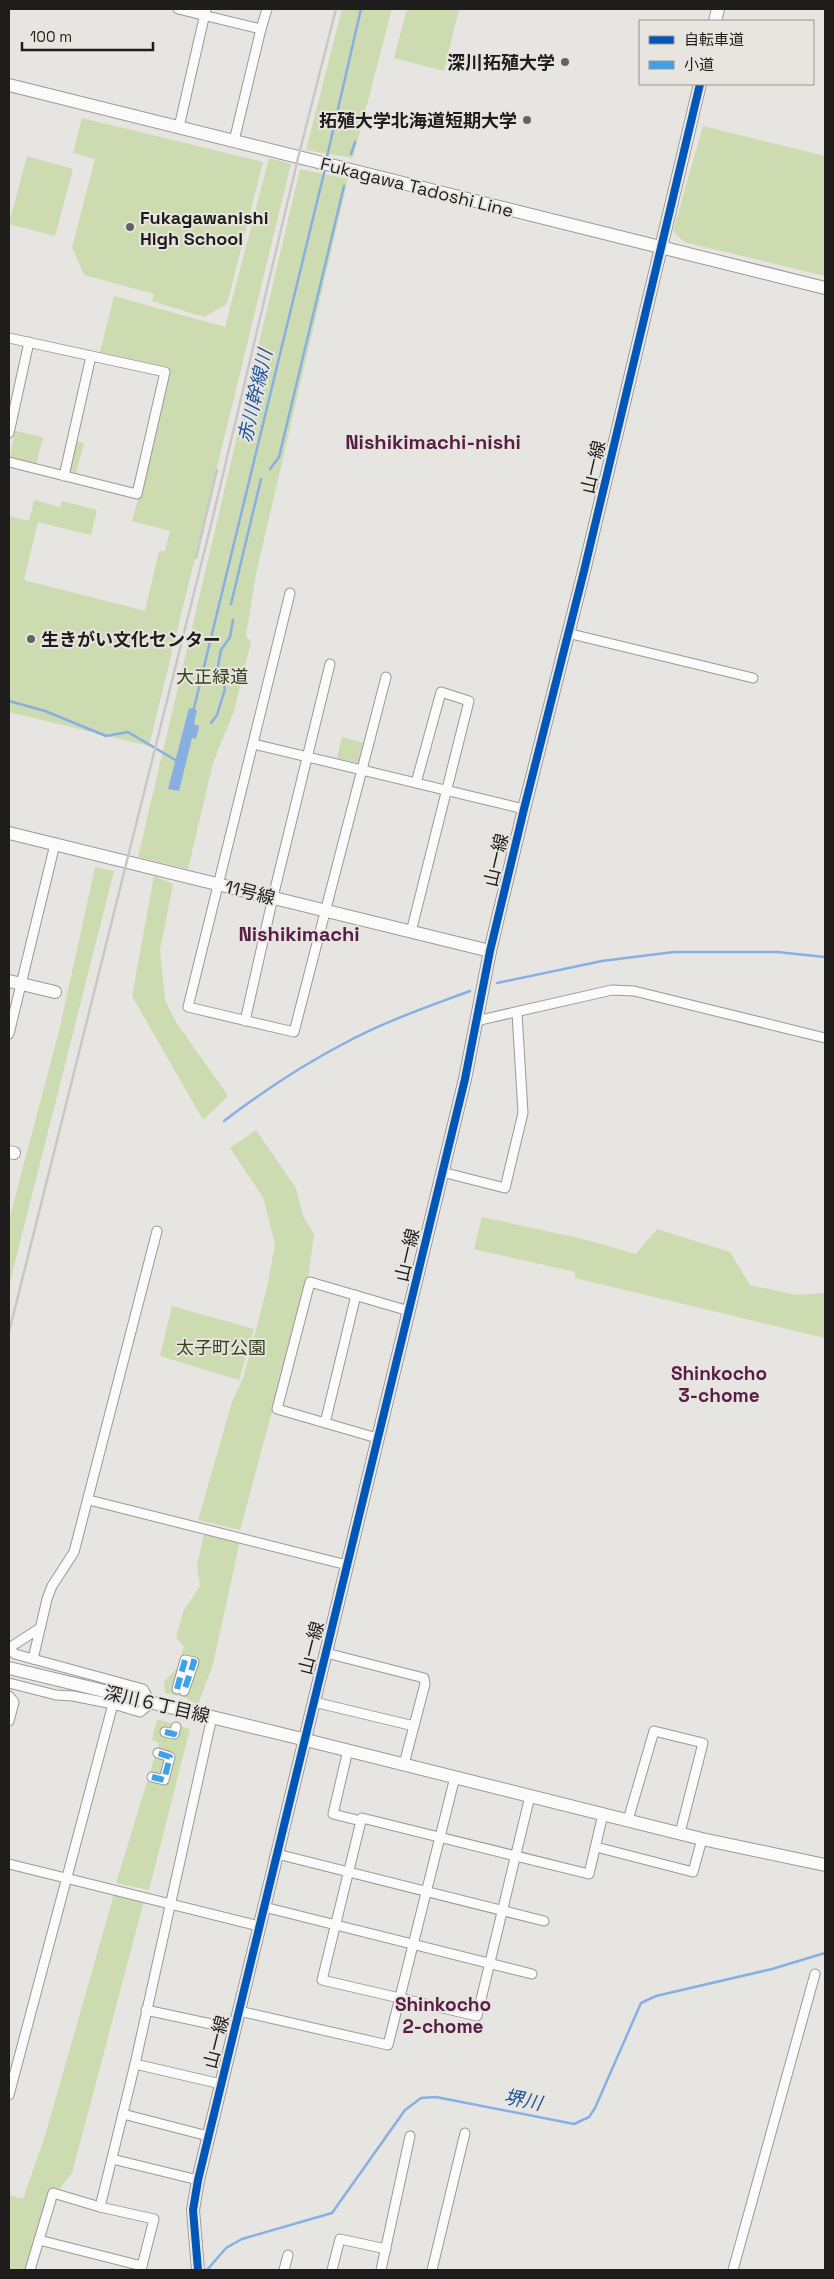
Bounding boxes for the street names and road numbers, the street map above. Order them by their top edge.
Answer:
street label: Fukagawa Tadoshi Line [318,152,516,222]
street label: 山一線 [576,438,610,496]
street label: 山一線 [479,831,513,889]
street label: 11号線 [222,875,278,909]
street label: 山一線 [390,1226,424,1284]
street label: 山一線 [293,1619,329,1677]
street label: 深川６丁目線 [102,1681,212,1727]
street label: 山一線 [198,2013,234,2071]

